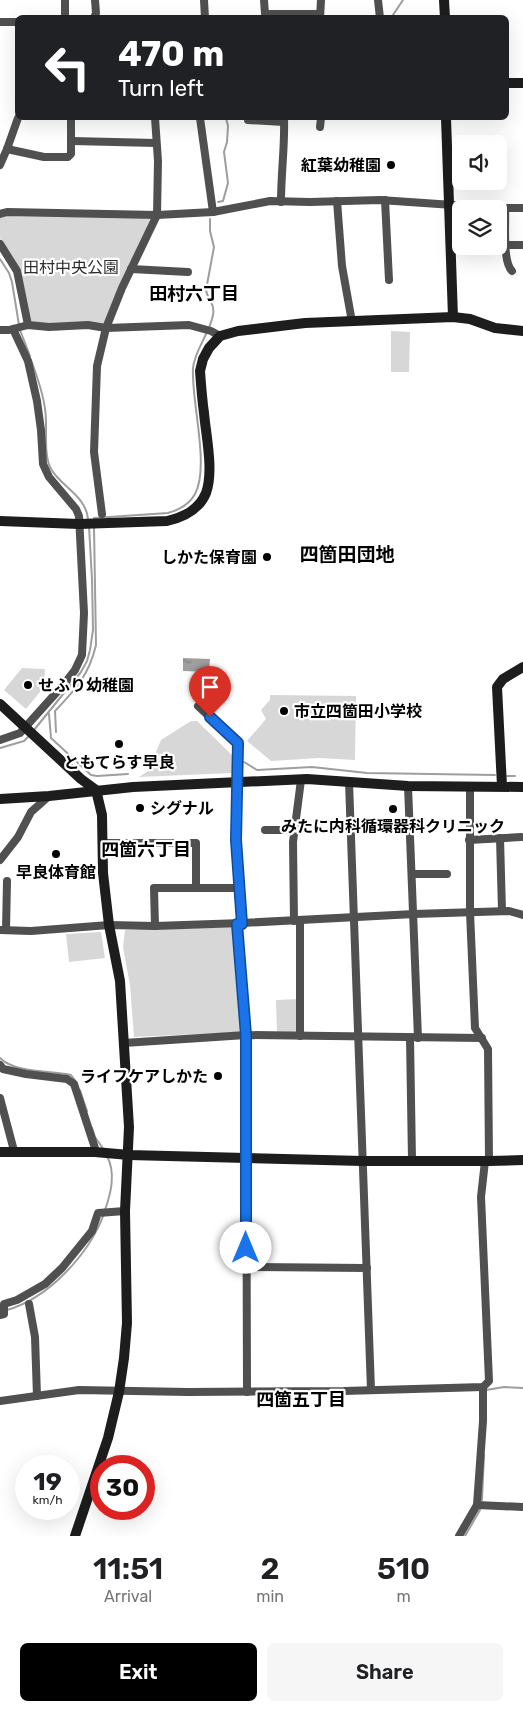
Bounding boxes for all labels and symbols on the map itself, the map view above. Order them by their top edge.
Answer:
place label: 紅葉幼稚園 [301,156,381,175]
marker: 紅葉幼稚園 [385,159,397,171]
park label: 田村中央公園 [23,258,119,277]
district label: 田村六丁目 [149,283,239,305]
district label: 四箇田団地 [299,543,395,566]
place label: しかた保育園 [161,548,257,567]
marker: しかた保育園 [261,551,273,563]
pin [189,666,231,717]
place label: せふり幼稚園 [38,676,134,695]
marker: せふり幼稚園 [22,679,34,691]
place label: 市立四箇田小学校 [294,702,422,721]
marker: 市立四箇田小学校 [278,705,290,717]
marker: ともてらす早良 [113,738,125,750]
place label: ともてらす早良 [63,753,175,772]
place label: シグナル [150,799,214,818]
marker: シグナル [134,802,146,814]
marker: みたに内科循環器科クリニック [387,803,399,815]
place label: みたに内科循環器科クリニック [281,817,505,836]
district label: 四箇六丁目 [101,839,191,861]
marker: 早良体育館 [50,848,62,860]
place label: 早良体育館 [16,863,96,882]
place label: ライフケアしかた [80,1067,208,1086]
marker: ライフケアしかた [212,1070,224,1082]
position arrow [219,1221,271,1273]
district label: 四箇五丁目 [256,1389,346,1411]
speed limit sign: 30 [90,1455,155,1520]

